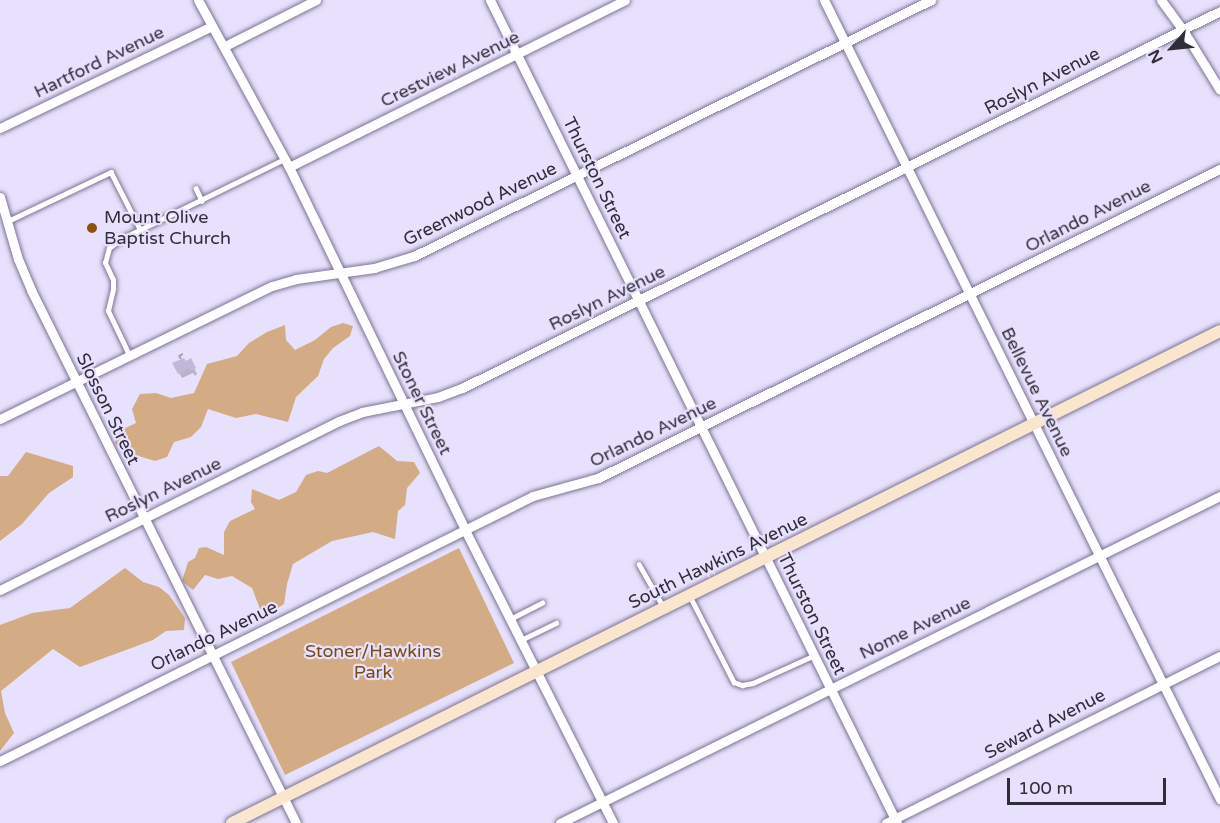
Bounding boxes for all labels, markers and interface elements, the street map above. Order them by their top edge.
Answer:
north arrow [1142,18,1202,78]
street label: Hartford Avenue [31,21,167,103]
street label: Crestview Avenue [377,26,523,112]
street label: Roslyn Avenue [981,43,1103,119]
text: N [1144,46,1168,66]
street label: Thurston Street [558,114,636,242]
street label: Greenwood Avenue [400,157,560,251]
street label: Orlando Avenue [1021,175,1155,257]
place label: Mount Olive Baptist Church [104,207,231,250]
marker: Mount Olive Baptist Church [85,221,99,235]
street label: Roslyn Avenue [545,261,669,335]
street label: Bellevue Avenue [996,324,1078,460]
street label: Stoner Street [388,348,456,458]
street label: Slosson Street [72,350,144,468]
street label: Orlando Avenue [586,392,720,472]
street label: Roslyn Avenue [101,453,225,527]
street label: South Hawkins Avenue [625,508,811,614]
street label: Thurston Street [773,550,851,678]
street label: Nome Avenue [856,592,974,664]
street label: Orlando Avenue [147,596,281,676]
park label: Stoner/Hawkins Park [305,641,441,684]
street label: Seward Avenue [981,684,1109,764]
scale bar [1010,766,1169,804]
text: 100 m [1018,777,1073,799]

